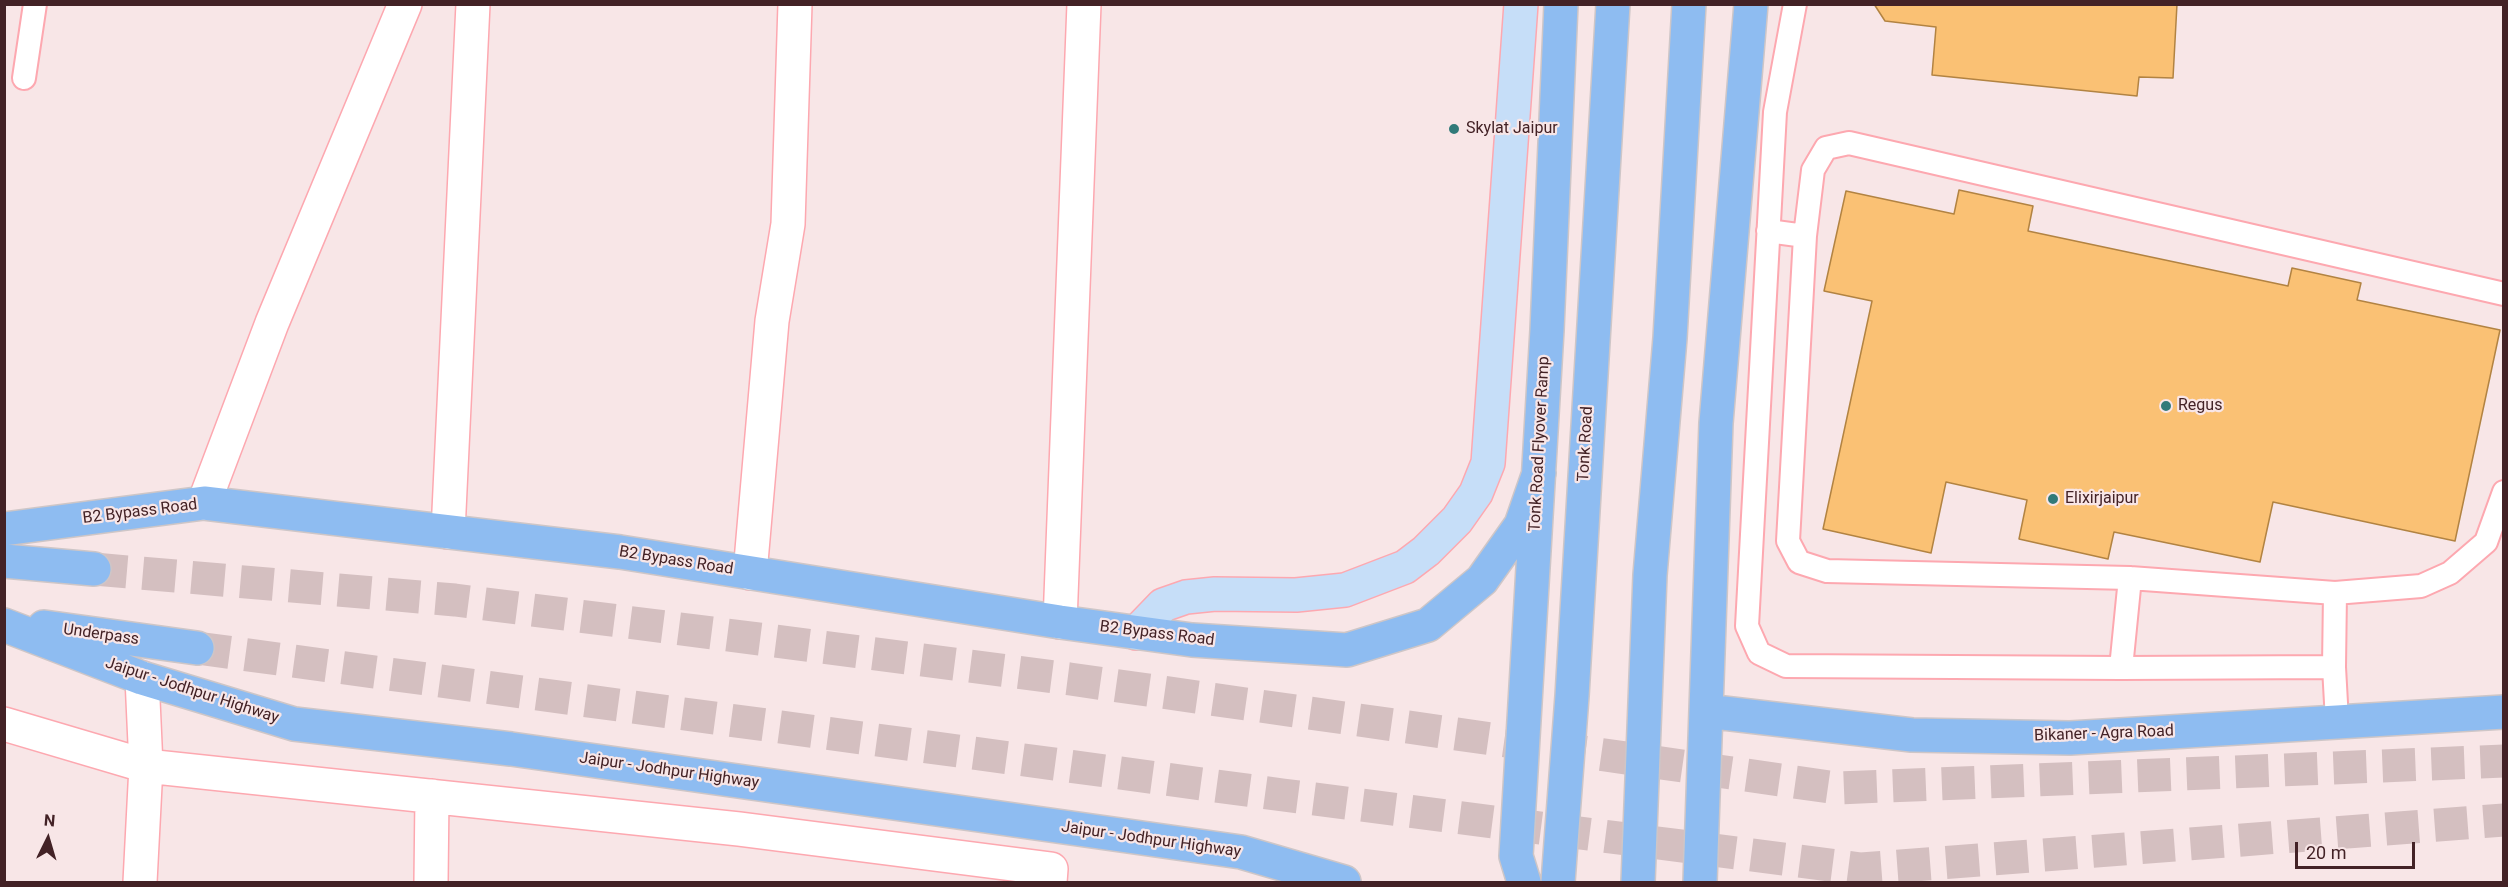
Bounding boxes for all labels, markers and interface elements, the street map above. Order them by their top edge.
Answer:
place label: Skylat Jaipur [1466,119,1558,139]
marker: Skylat Jaipur [1447,122,1461,136]
street label: Tonk Road Flyover Ramp [1526,356,1554,532]
place label: Regus [2178,396,2222,416]
marker: Regus [2159,399,2173,413]
street label: Tonk Road [1574,406,1598,482]
place label: Elixirjaipur [2065,489,2139,509]
marker: Elixirjaipur [2046,492,2060,506]
street label: B2 Bypass Road [82,495,198,529]
street label: B2 Bypass Road [618,542,734,580]
street label: B2 Bypass Road [1099,617,1215,651]
street label: Underpass [62,620,140,650]
street label: Jaipur - Jodhpur Highway [103,654,281,728]
street label: Bikaner - Agra Road [2034,722,2174,746]
street label: Jaipur - Jodhpur Highway [578,749,760,793]
north arrow [18,809,78,869]
text: N [43,811,56,831]
street label: Jaipur - Jodhpur Highway [1060,818,1242,862]
scale bar [2298,830,2418,868]
text: 20 m [2306,842,2346,863]

